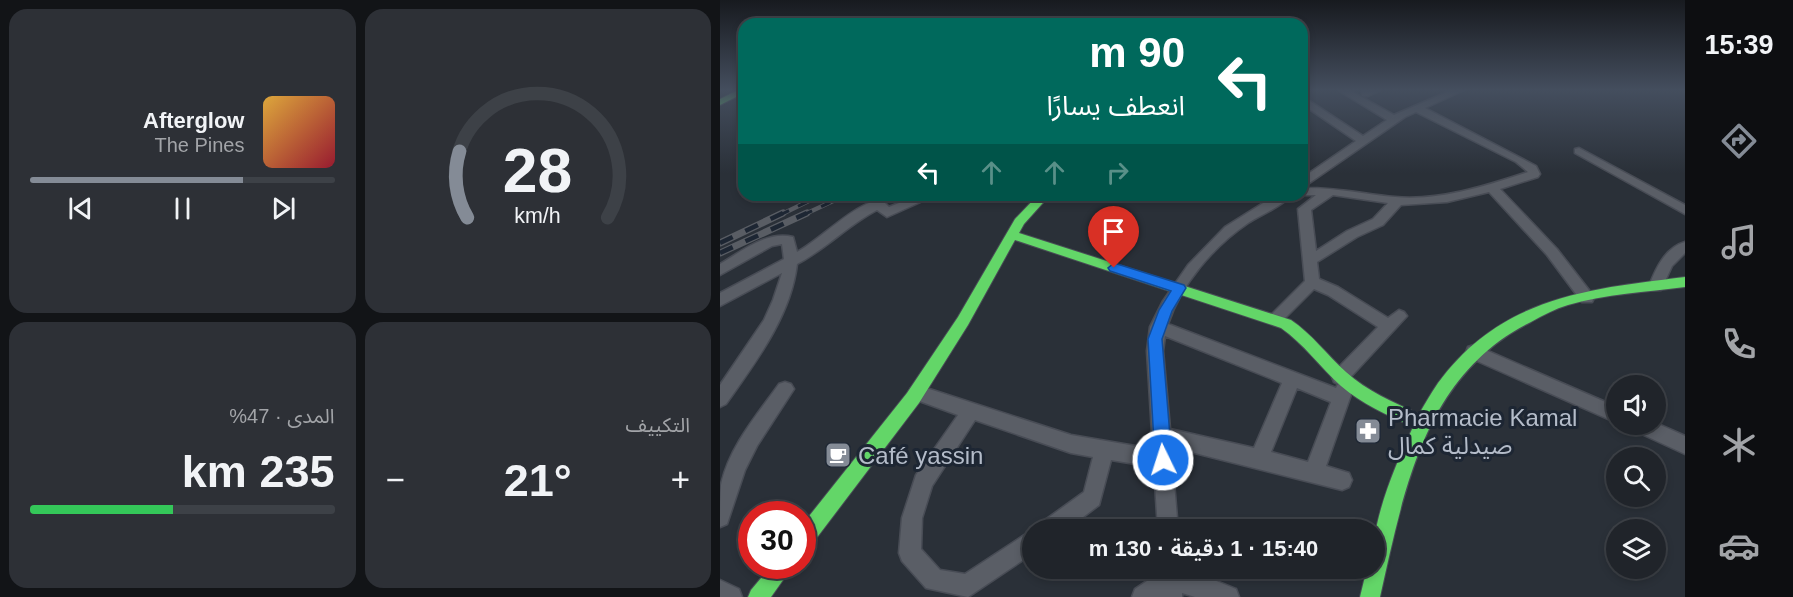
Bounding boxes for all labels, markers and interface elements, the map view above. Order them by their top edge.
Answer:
text: 90 m [1089,29,1185,76]
text: 15:39 [1704,30,1774,60]
icon: left [1206,42,1284,120]
text: انعطف يسارًا [1046,91,1185,121]
text: Afterglow [143,108,245,133]
icon: directions [1718,120,1760,162]
text: The Pines [154,134,245,156]
text: 28 [503,136,572,205]
icon: left [912,156,945,189]
icon: ahead [975,156,1008,189]
icon: ahead [1038,156,1071,189]
icon: right [1101,156,1134,189]
icon: previous [64,192,97,225]
icon: pause [166,192,199,225]
icon: next [267,192,300,225]
text: km/h [515,204,561,228]
pin [1088,206,1139,268]
icon: arrive [1097,215,1130,248]
icon: music [1718,221,1760,263]
icon: phone [1718,323,1760,365]
map controls [1606,375,1666,579]
button: sound [1606,375,1666,435]
place label: Pharmacie Kamal صيدلية كمال [1388,404,1577,460]
text: المدى · 47% [229,405,335,427]
text: التكييف [626,414,690,436]
pharmacy icon: Pharmacie Kamal صيدلية كمال [1353,416,1383,446]
icon: climate [1718,424,1760,466]
position arrow [1131,428,1195,492]
cafe icon: Café yassin [823,440,853,470]
place label: Café yassin [858,442,983,469]
text: 235 km [182,446,335,497]
button: search [1606,447,1666,507]
text: 21° [504,455,572,506]
text: − [386,461,405,498]
text: + [671,461,690,498]
speed limit sign: 30 [738,501,816,579]
button: layers [1606,519,1666,579]
icon: car [1718,525,1760,567]
text: 15:40 · 1 دقيقة · 130 m [1089,536,1318,561]

